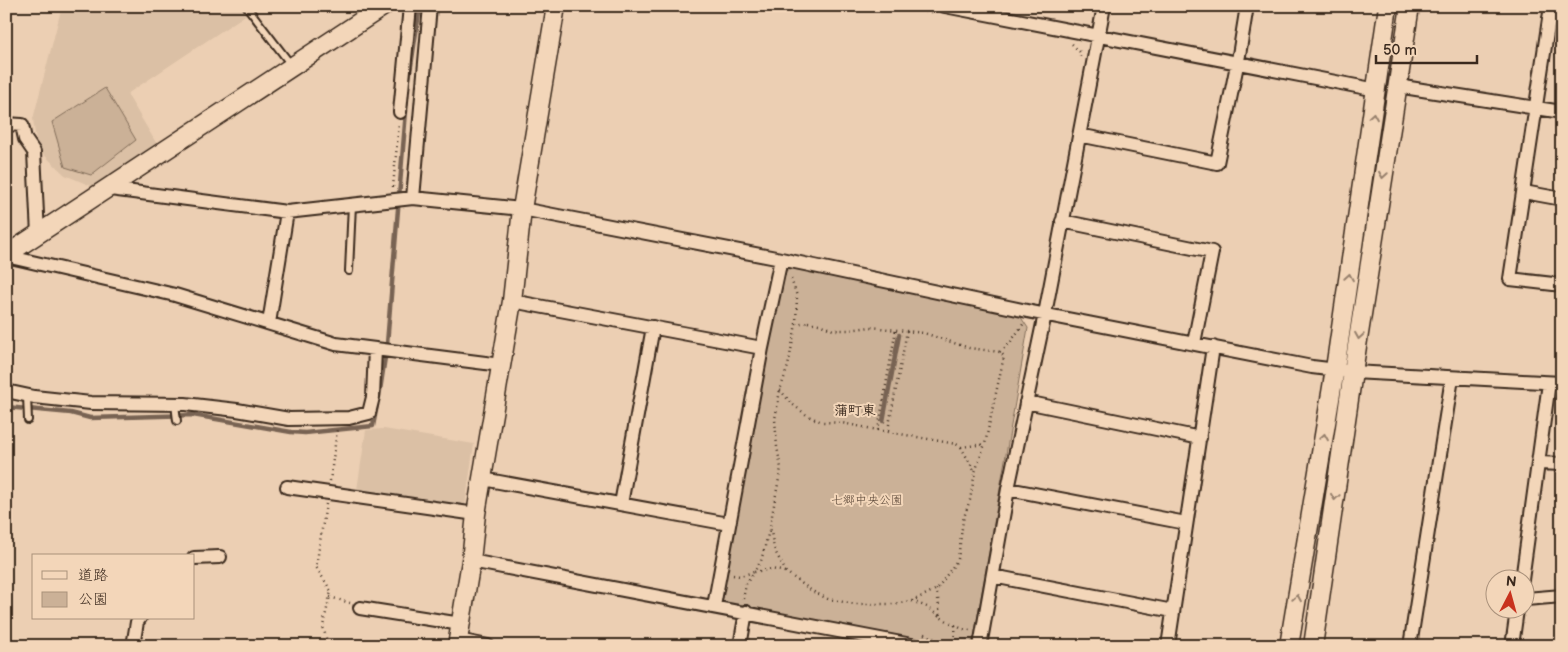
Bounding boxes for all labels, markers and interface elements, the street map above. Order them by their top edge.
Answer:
scale bar [1376,32,1477,64]
text: 50 m [1383,41,1417,60]
one-way arrow [1367,112,1378,120]
one-way arrow [1379,171,1389,180]
one-way arrow [1343,272,1354,280]
one-way arrow [1354,332,1364,340]
district label: 蒲町東 [834,402,876,419]
one-way arrow [1318,433,1329,441]
park label: 七郷中央公園 [831,493,903,508]
one-way arrow [1330,493,1341,501]
legend [32,554,195,620]
text: 道路 [78,566,108,585]
north arrow [1486,570,1536,620]
text: N [1505,573,1517,591]
text: 公園 [78,590,108,609]
one-way arrow [1292,593,1302,602]

